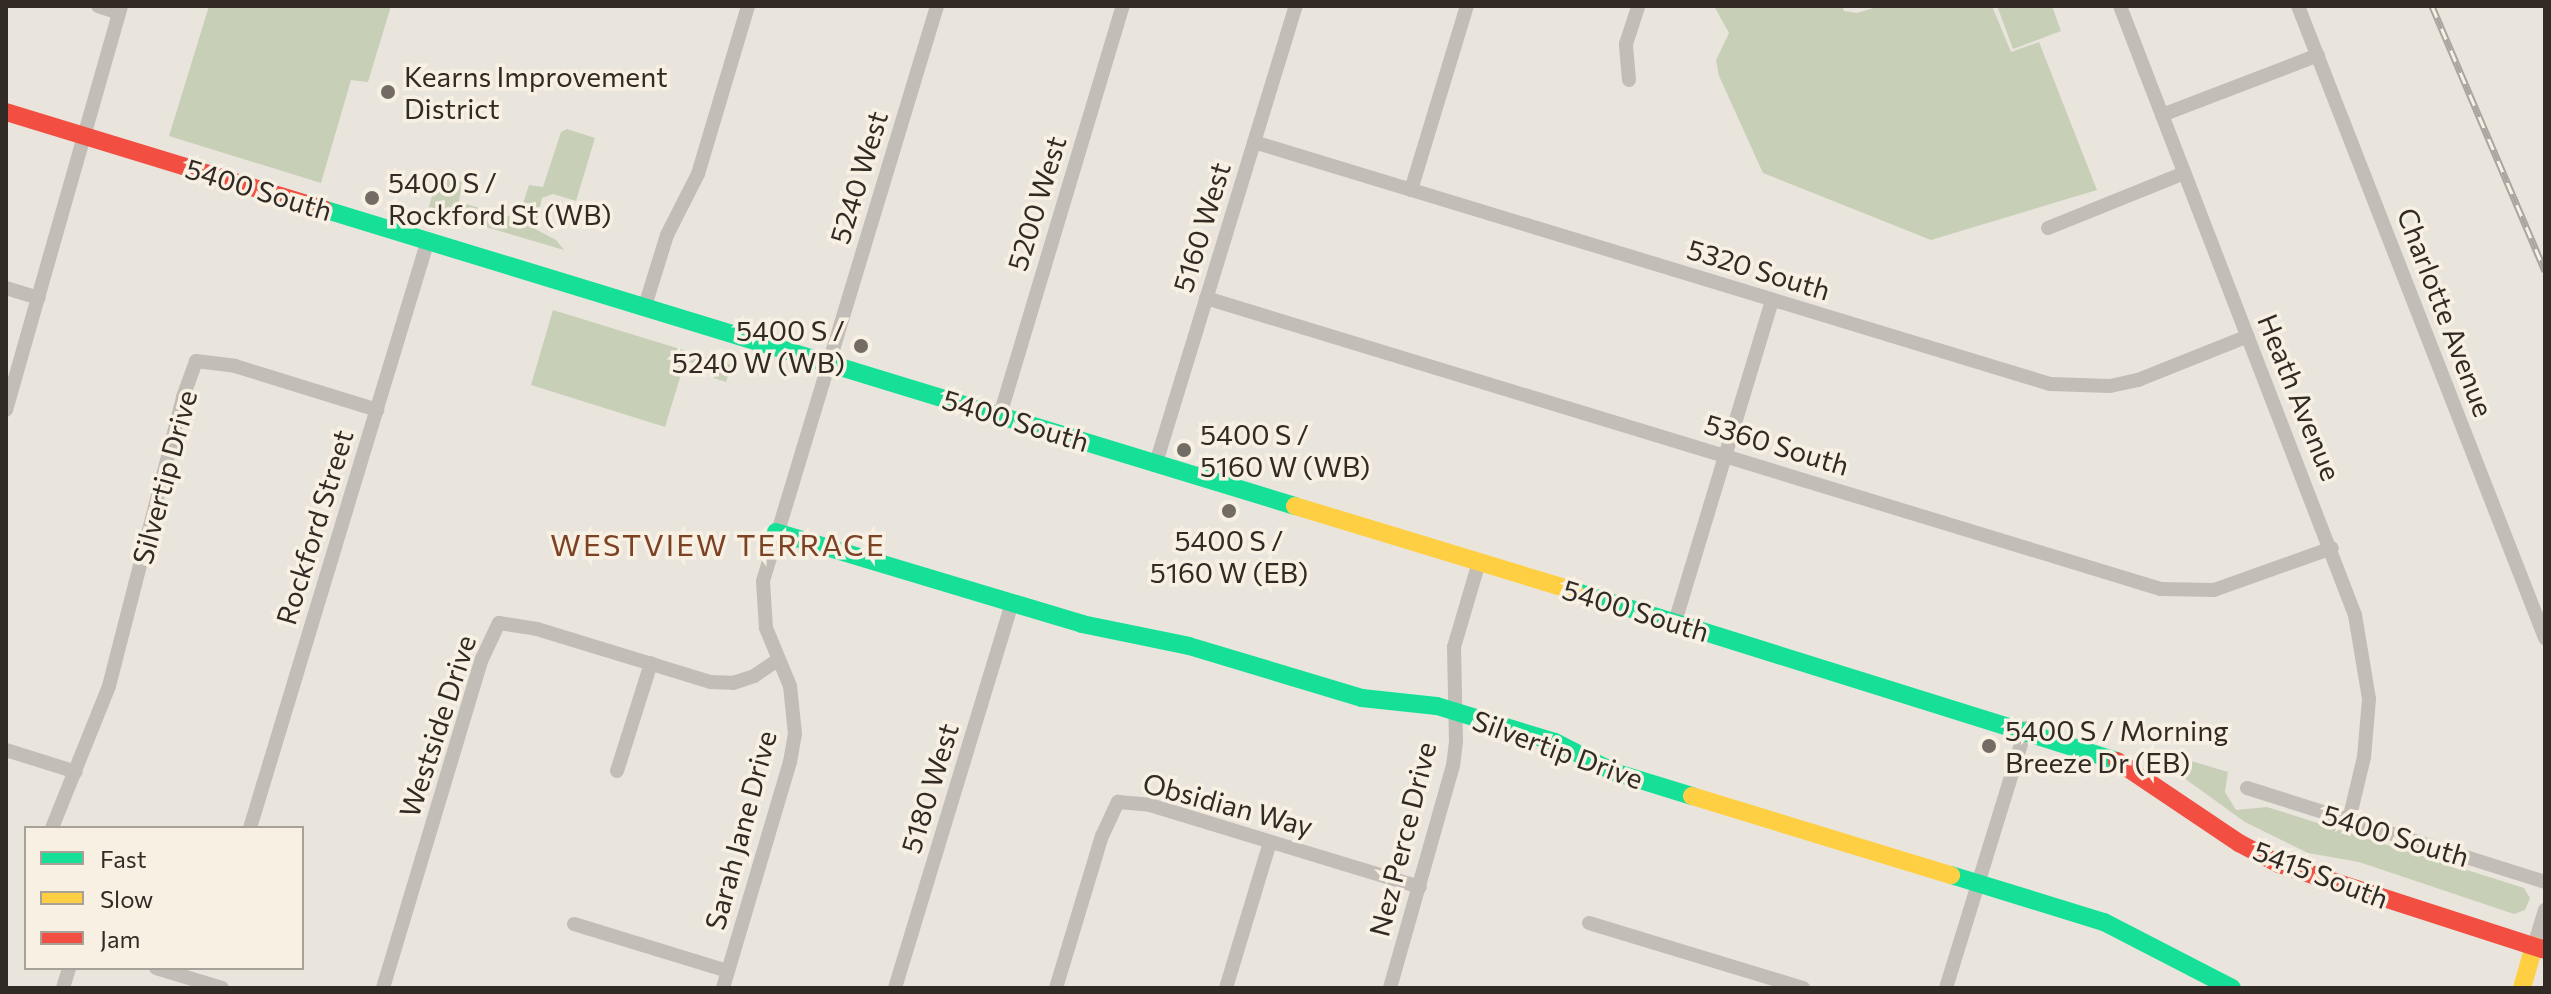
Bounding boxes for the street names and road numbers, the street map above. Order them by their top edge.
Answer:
street label: 5240 West [822,107,894,247]
street label: 5200 West [1000,132,1072,274]
street label: 5400 South [182,151,336,227]
street label: 5160 West [1165,158,1237,296]
street label: Charlotte Avenue [2391,203,2501,421]
street label: 5320 South [1684,231,1834,307]
street label: Heath Avenue [2251,309,2349,485]
street label: 5400 South [939,382,1093,458]
street label: Silvertip Drive [125,386,203,568]
street label: 5360 South [1701,406,1853,482]
street label: Rockford Street [268,425,360,629]
street label: 5400 South [1559,572,1713,648]
street label: Westside Drive [392,631,482,821]
street label: Silvertip Drive [1468,703,1648,795]
street label: 5180 West [893,719,965,857]
street label: Sarah Jane Drive [697,727,783,933]
street label: Nez Perce Drive [1362,738,1442,940]
street label: Obsidian Way [1139,765,1317,843]
street label: 5400 South [2319,797,2473,873]
street label: 5415 South [2249,833,2393,915]

